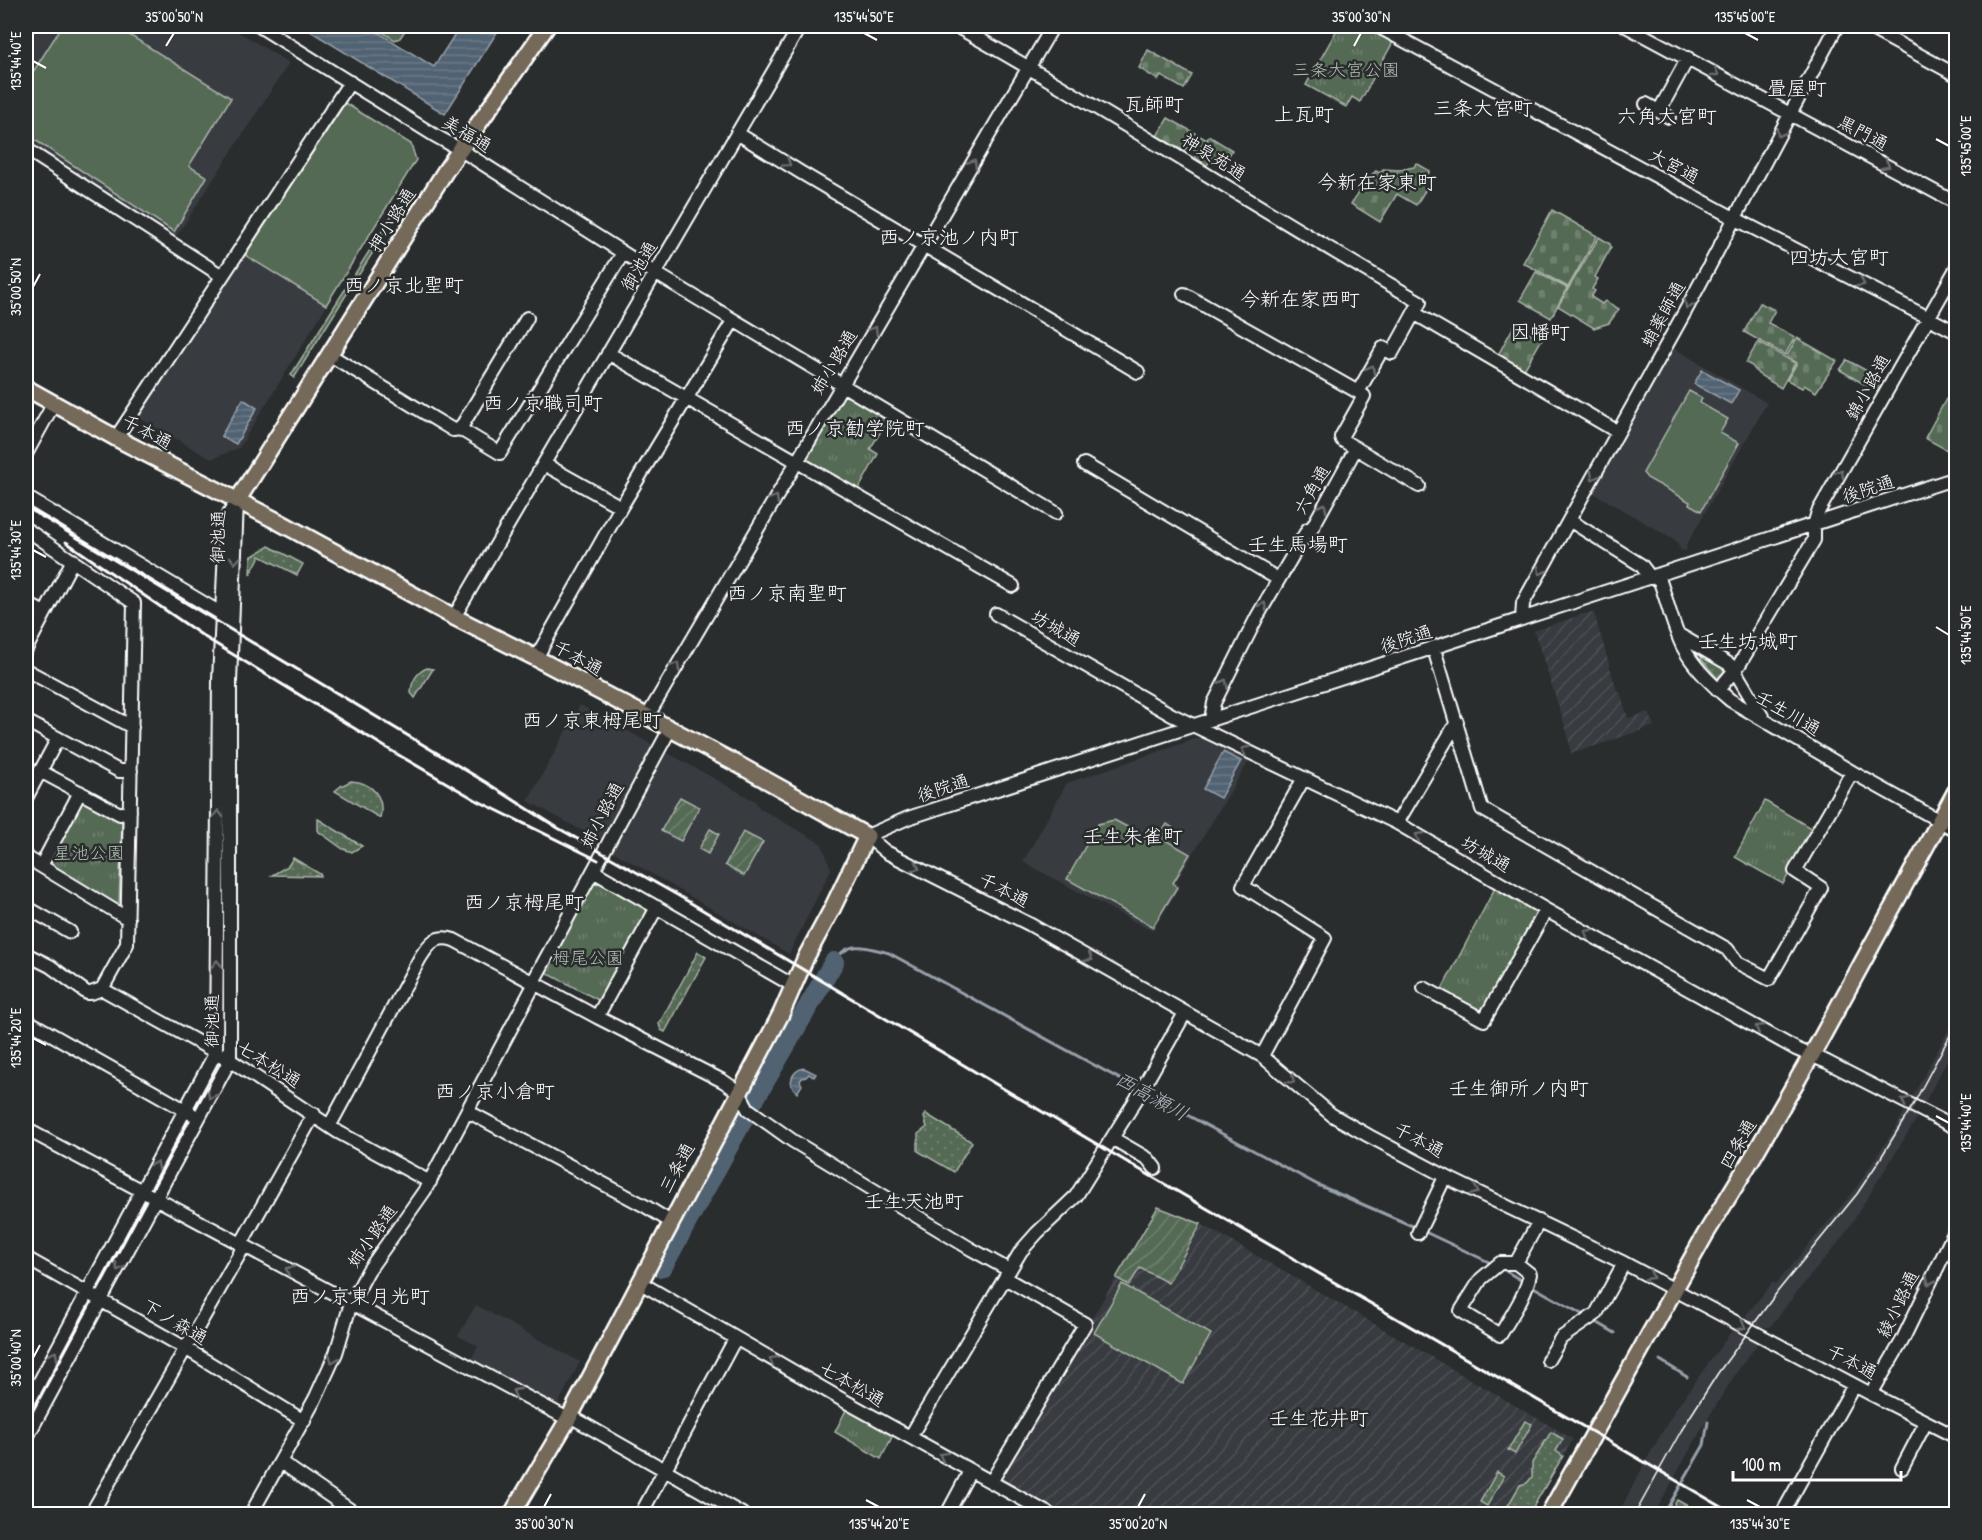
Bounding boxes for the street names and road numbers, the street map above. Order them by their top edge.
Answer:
street label: 美福通 [438,109,497,158]
street label: 黒門通 [1834,109,1893,156]
street label: 神泉苑通 [1177,127,1251,186]
street label: 大宮通 [1645,142,1704,189]
street label: 押小路通 [362,183,421,257]
street label: 御池通 [614,236,663,295]
street label: 蛸薬師通 [1634,276,1691,351]
street label: 姉小路通 [804,324,863,399]
street label: 錦小路通 [1839,349,1896,424]
street label: 千本通 [118,408,177,455]
street label: 六角通 [1287,460,1336,519]
street label: 後院通 [1838,468,1897,509]
street label: 御池通 [205,510,230,564]
street label: 坊城通 [1027,603,1086,652]
street label: 後院通 [1376,618,1435,659]
street label: 千本通 [549,634,608,682]
street label: 壬生川通 [1751,684,1826,741]
street label: 後院通 [913,767,972,808]
street label: 姉小路通 [574,777,629,852]
street label: 坊城通 [1457,829,1516,878]
street label: 千本通 [974,866,1034,913]
street label: 御池通 [199,994,224,1048]
street label: 七本松通 [232,1034,306,1093]
street label: 四条通 [1713,1114,1762,1173]
street label: 千本通 [1390,1116,1449,1163]
street label: 三条通 [653,1138,700,1197]
street label: 姉小路通 [341,1199,402,1272]
street label: 綾小路通 [1871,1266,1925,1342]
street label: 下ノ森通 [138,1293,213,1350]
street label: 千本通 [1823,1338,1882,1385]
street label: 七本松通 [815,1355,890,1412]

